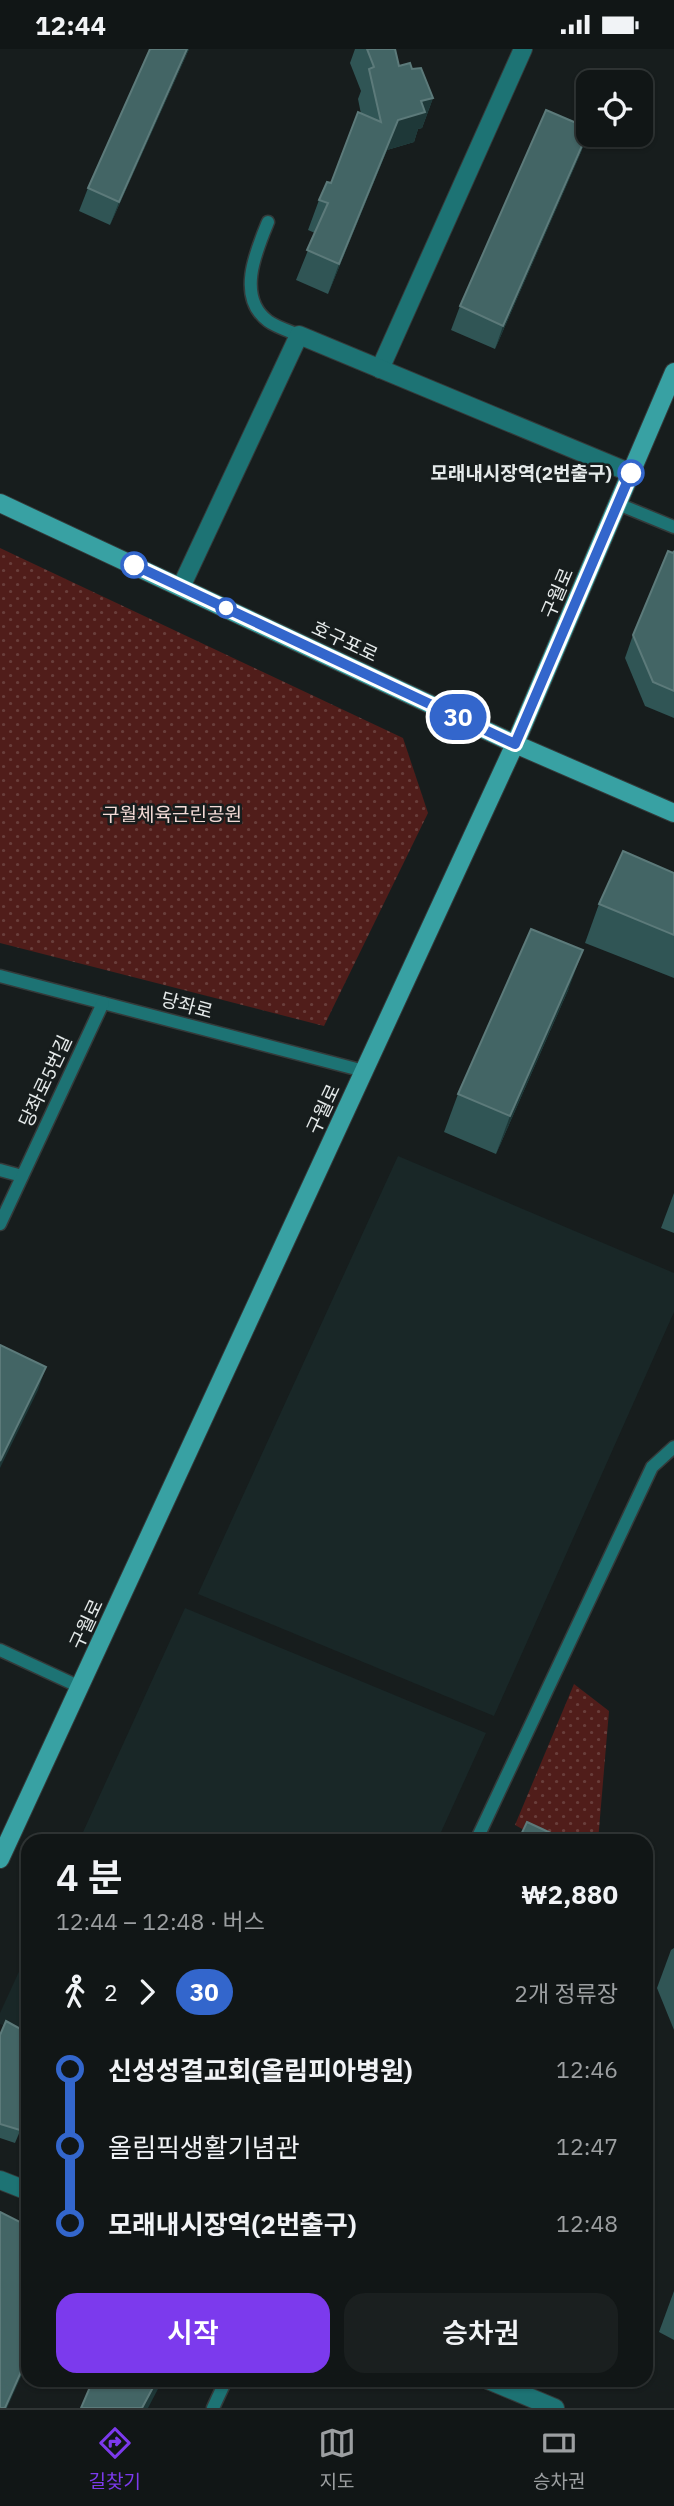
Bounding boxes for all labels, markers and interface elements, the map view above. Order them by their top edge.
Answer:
text: 12:44 [35,8,106,42]
map controls [576,70,653,147]
button: locate [576,70,653,147]
marker: 모래내시장역(2번출구) [618,460,644,486]
place label: 모래내시장역(2번출구) [430,461,612,485]
unlabelled marker [121,552,147,578]
street label: 구월로 [536,564,578,622]
unlabelled marker [216,598,236,618]
street label: 호구포로 [308,615,382,667]
line badge: 30 [426,694,490,740]
text: 30 [444,701,472,733]
park label: 구월체육근린공원 [102,802,242,826]
street label: 당좌로 [159,987,215,1023]
street label: 당좌로5번길 [13,1031,77,1131]
street label: 구월로 [301,1080,345,1138]
street label: 구월로 [64,1595,108,1653]
text: 4 분 [56,1852,123,1901]
text: ₩2,880 [521,1877,618,1911]
text: 12:44 – 12:48 · 버스 [56,1906,265,1936]
icon: walk [56,1973,94,2011]
icon: forward [128,1973,166,2011]
text: 30 [190,1976,219,2008]
text: 2 [104,1977,118,2007]
text: 2개 정류장 [514,1978,618,2008]
text: 신성성결교회(올림피아병원) [108,2053,413,2087]
text: 12:46 [556,2054,618,2084]
text: 올림픽생활기념관 [108,2130,299,2164]
text: 12:47 [556,2131,618,2161]
text: 모래내시장역(2번출구) [108,2207,356,2241]
text: 12:48 [556,2208,618,2238]
button: 시작 [56,2293,330,2373]
button: 승차권 [344,2293,618,2373]
tab: 길찾기 [89,2424,141,2493]
tab: 지도 [318,2424,356,2493]
tab: 승차권 [533,2424,585,2493]

